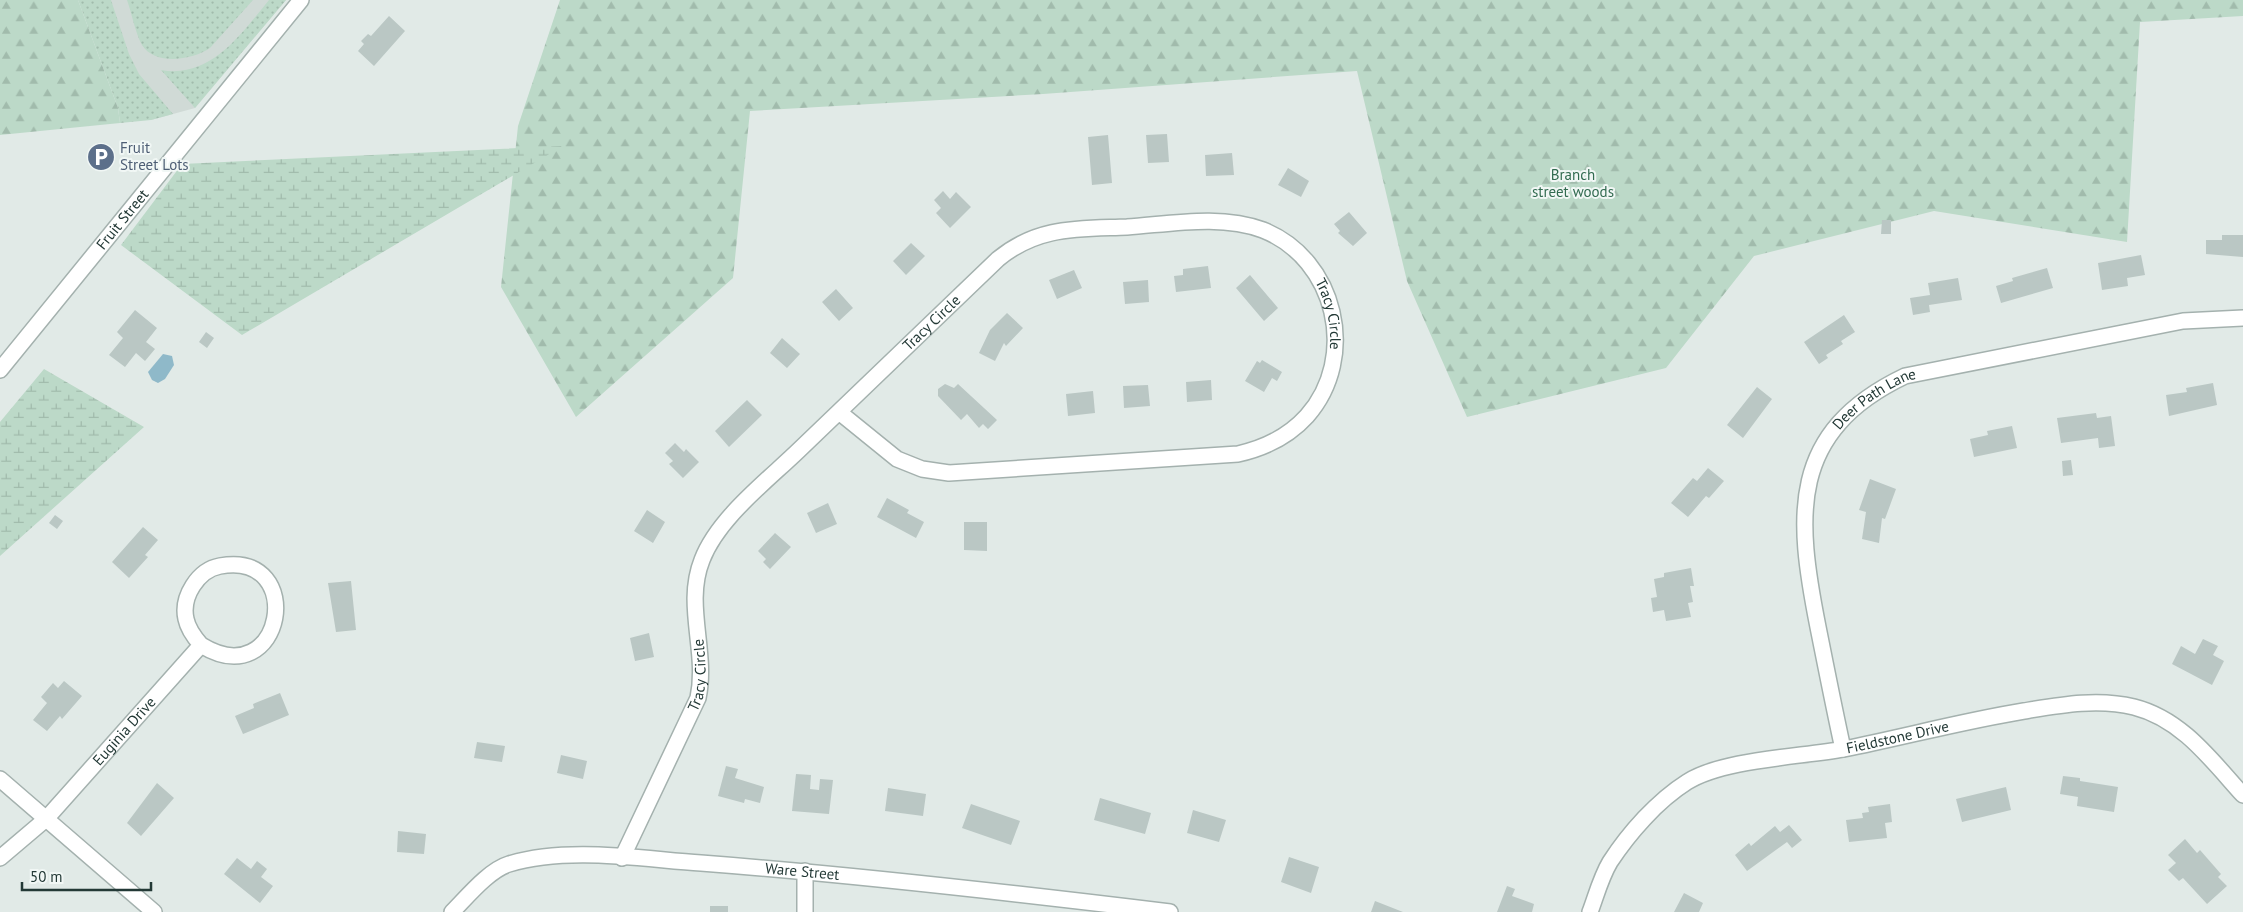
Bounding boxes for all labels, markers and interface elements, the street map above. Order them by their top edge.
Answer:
place label: Fruit Street Lots [120,138,189,174]
parking icon: Fruit Street Lots [86,142,116,172]
park label: Branch street woods [1532,165,1614,201]
street label: Fruit Street [92,185,152,253]
street label: Tracy Circle [1311,275,1345,350]
street label: Tracy Circle [898,290,964,354]
street label: Deer Path Lane [1828,364,1917,433]
street label: Tracy Circle [683,638,710,714]
street label: Euginia Drive [88,693,159,769]
street label: Fieldstone Drive [1844,716,1951,757]
street label: Ware Street [764,858,840,884]
scale bar [22,860,151,892]
text: 50 m [30,867,63,886]

